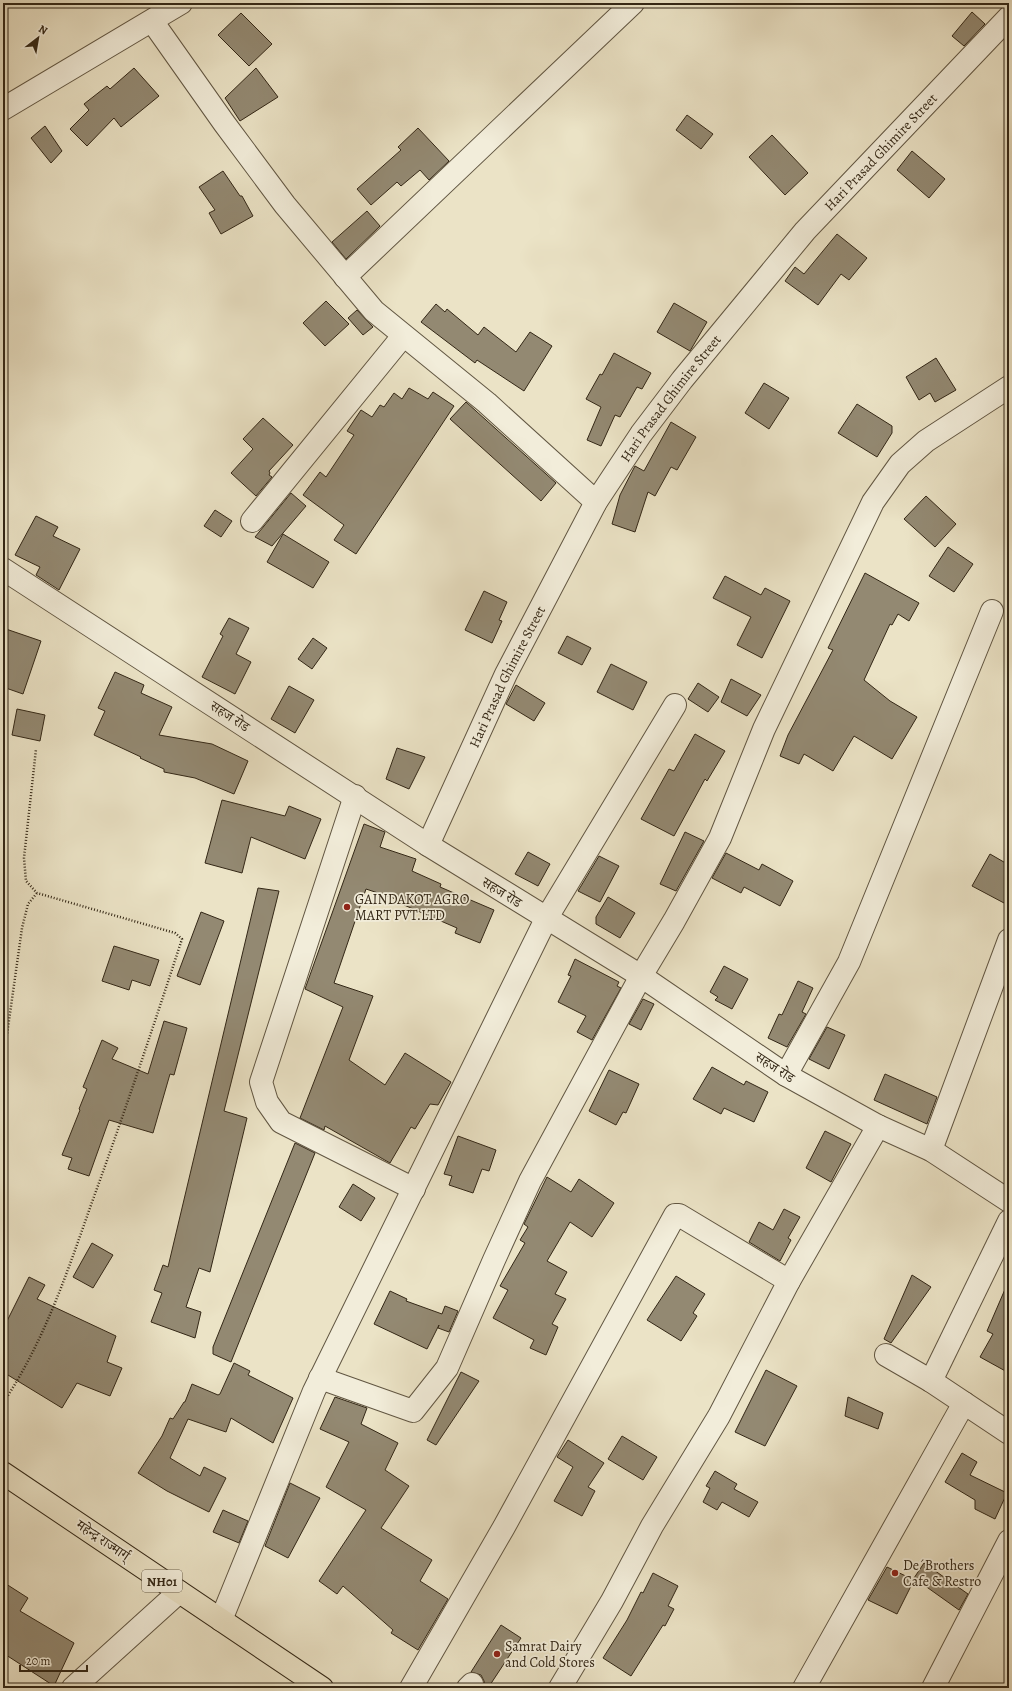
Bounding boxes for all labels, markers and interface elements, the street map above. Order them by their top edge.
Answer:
north arrow [18,18,58,58]
text: N [36,21,50,38]
street label: Hari Prasad Ghimire Street [820,89,942,215]
street label: Hari Prasad Ghimire Street [616,330,726,466]
street label: Hari Prasad Ghimire Street [465,602,550,751]
street label: सहज रोड [205,696,254,737]
street label: सहज रोड [477,872,526,912]
place label: GAINDAKOT AGRO MART PVT.LTD [355,890,470,925]
marker: GAINDAKOT AGRO MART PVT.LTD [342,902,352,912]
street label: सहज रोड [750,1047,799,1088]
street label: महेन्द्र राज्मार्ग् [71,1515,135,1566]
place label: De´Brothers Cafe & Restro [903,1556,981,1591]
marker: De´Brothers Cafe & Restro [890,1568,900,1578]
road number: NH01 [142,1570,182,1592]
place label: Samrat Dairy and Cold Stores [505,1637,595,1672]
scale bar [20,1647,87,1673]
marker: Samrat Dairy and Cold Stores [492,1649,502,1659]
text: 20 m [26,1653,50,1669]

